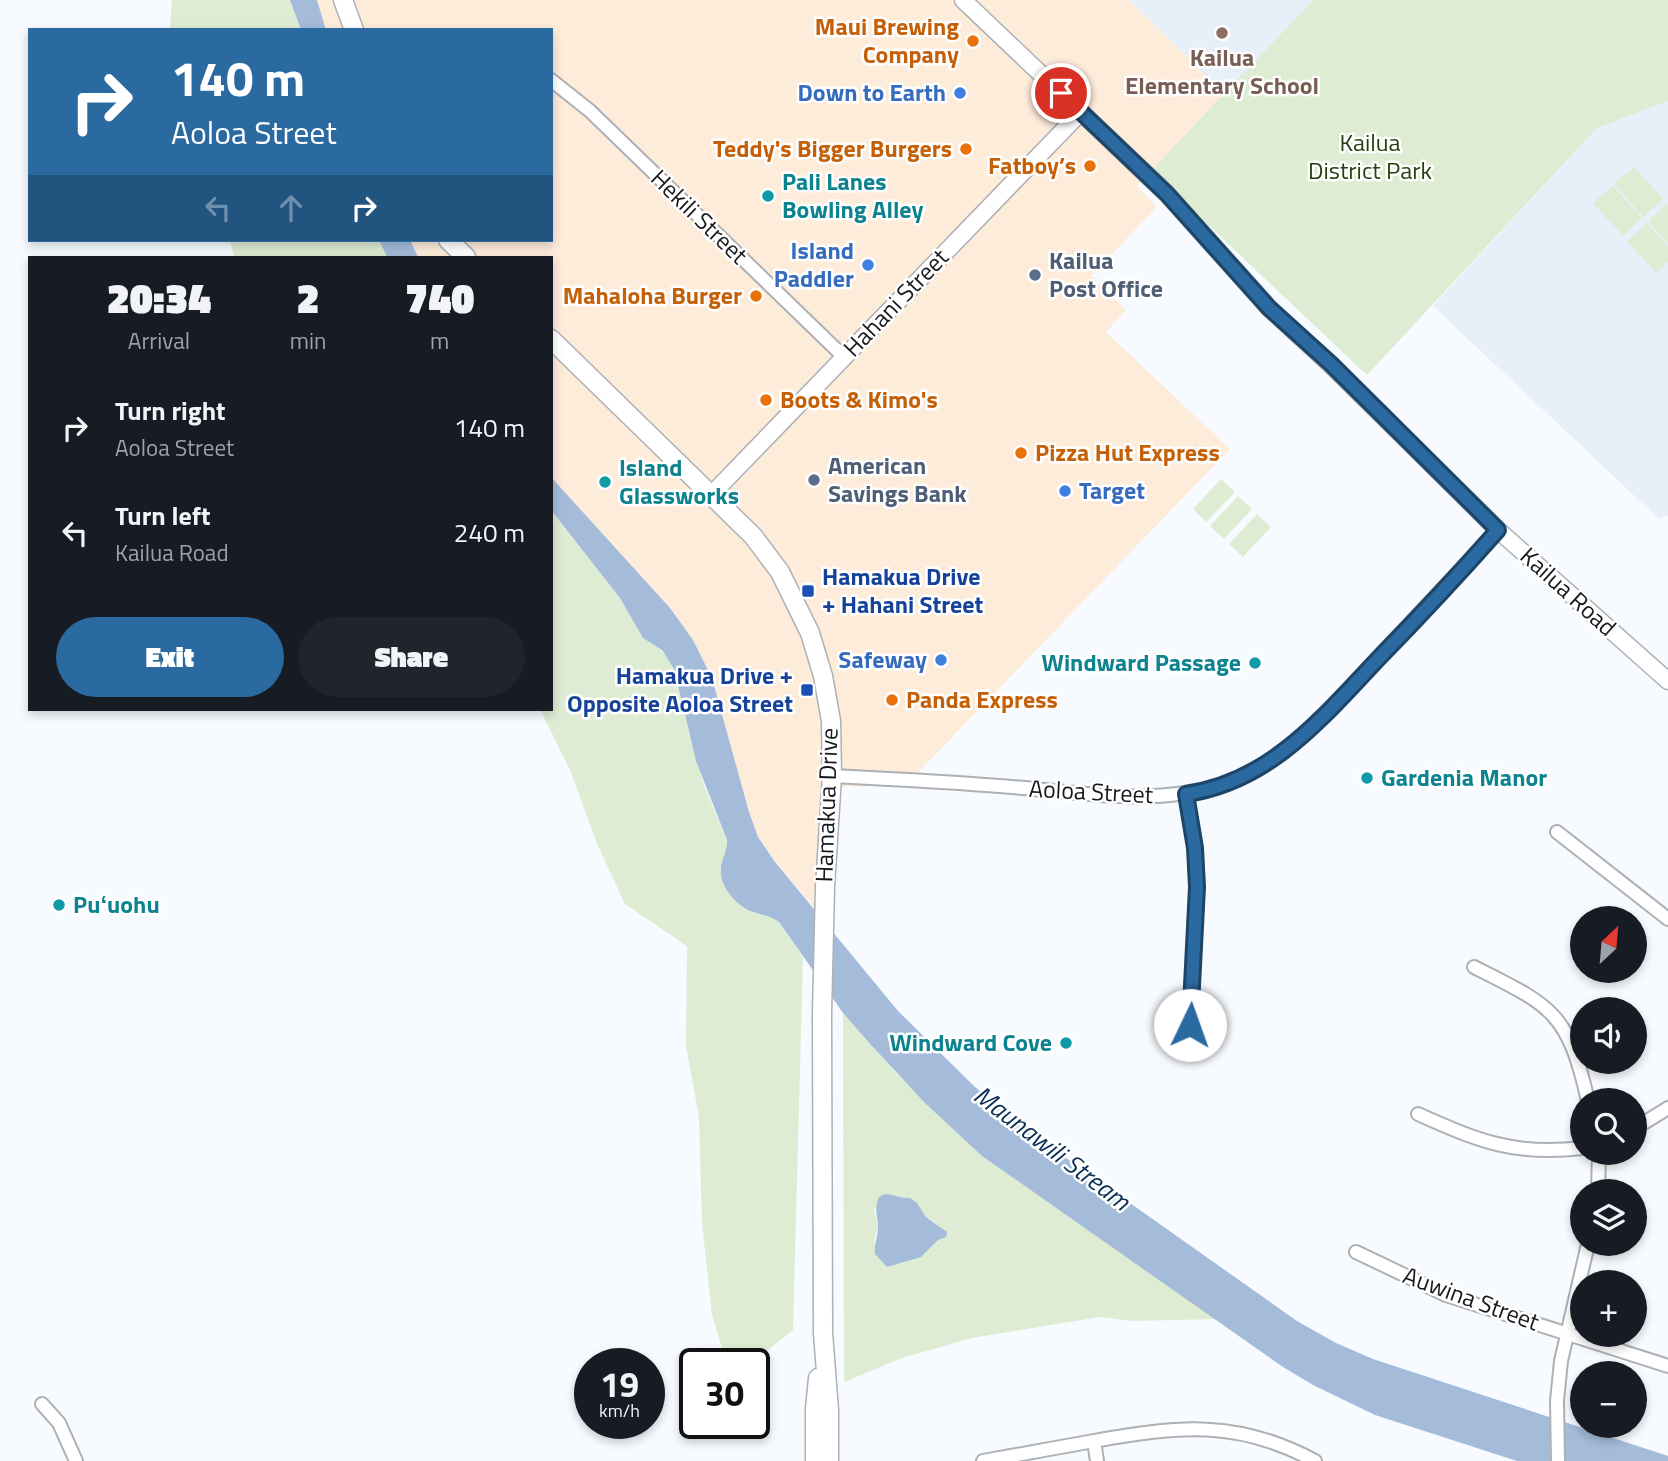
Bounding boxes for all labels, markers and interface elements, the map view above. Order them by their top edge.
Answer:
place label: Maui Brewing Company [815,8,959,72]
marker: Kailua Elementary School [1214,25,1230,41]
marker: Maui Brewing Company [965,33,981,49]
place label: Kailua Elementary School [1125,39,1319,103]
text: 140 m [171,40,305,115]
icon: right [56,56,147,147]
pin [1031,63,1091,123]
place label: Down to Earth [798,74,946,110]
icon: arrive [1042,74,1080,112]
marker: Down to Earth [952,85,968,101]
text: Aoloa Street [171,108,337,156]
park label: Kailua District Park [1308,124,1432,188]
place label: Teddy's Bigger Burgers [713,130,952,166]
marker: Teddy's Bigger Burgers [958,141,974,157]
place label: Fatboy’s [988,147,1076,183]
marker: Fatboy’s [1082,158,1098,174]
street label: Hekili Street [643,161,757,272]
place label: Pali Lanes Bowling Alley [782,163,923,227]
marker: Pali Lanes Bowling Alley [760,188,776,204]
icon: left [199,189,237,227]
icon: ahead [272,189,310,227]
icon: right [345,189,383,227]
place label: Island Paddler [774,232,854,296]
street label: Hahani Street [834,240,957,365]
place label: Kailua Post Office [1049,242,1163,306]
marker: Island Paddler [860,257,876,273]
text: 20:34 [107,265,211,329]
text: 2 [297,265,320,329]
text: 740 [405,265,474,329]
marker: Kailua Post Office [1027,267,1043,283]
place label: Mahaloha Burger [563,277,742,313]
marker: Mahaloha Burger [748,288,764,304]
text: Arrival [128,323,190,358]
text: min [290,323,326,358]
text: m [430,323,449,358]
place label: Boots & Kimo's [780,381,938,417]
text: Turn right [115,391,226,430]
marker: Boots & Kimo's [758,392,774,408]
text: 140 m [454,408,525,447]
icon: right [56,409,94,447]
text: Aoloa Street [115,430,234,465]
place label: Pizza Hut Express [1035,434,1220,470]
marker: Pizza Hut Express [1013,445,1029,461]
place label: American Savings Bank [828,447,967,511]
place label: Island Glassworks [619,449,739,513]
marker: American Savings Bank [806,472,822,488]
place label: Target [1079,472,1145,508]
marker: Island Glassworks [597,474,613,490]
marker: Target [1057,483,1073,499]
text: Turn left [115,496,210,535]
text: 240 m [454,513,525,552]
icon: left [56,514,94,552]
text: Kailua Road [115,535,229,570]
street label: Kailua Road [1513,538,1625,644]
place label: Hamakua Drive + Hahani Street [822,558,984,622]
marker: Hamakua Drive + Hahani Street [800,583,816,599]
button: Exit [56,617,284,697]
button: Share [298,617,525,697]
place label: Safeway [838,641,927,677]
place label: Windward Passage [1042,644,1241,680]
marker: Safeway [933,652,949,668]
marker: Windward Passage [1247,655,1263,671]
place label: Hamakua Drive + Opposite Aoloa Street [567,657,793,721]
place label: Panda Express [906,681,1058,717]
marker: Hamakua Drive + Opposite Aoloa Street [799,682,815,698]
marker: Panda Express [884,692,900,708]
street label: Hamakua Drive [805,727,847,883]
place label: Gardenia Manor [1381,759,1547,795]
street label: Aoloa Street [1028,770,1155,812]
marker: Gardenia Manor [1359,770,1375,786]
place label: Puʻuohu [73,886,160,922]
marker: Puʻuohu [51,897,67,913]
north arrow [1570,906,1647,984]
map controls [1570,906,1647,1438]
position arrow [1153,988,1227,1062]
button: sound [1570,997,1647,1074]
place label: Windward Cove [889,1024,1052,1060]
marker: Windward Cove [1058,1035,1074,1051]
water label: Maunawili Stream [966,1076,1139,1220]
button: search [1570,1088,1647,1165]
button: layers [1570,1179,1647,1256]
street label: Auwina Street [1398,1257,1545,1340]
button: + [1570,1270,1647,1347]
speed limit sign: 30 [679,1348,770,1439]
text: 19 [600,1357,639,1411]
button: − [1570,1361,1647,1438]
text: km/h [599,1397,640,1424]

